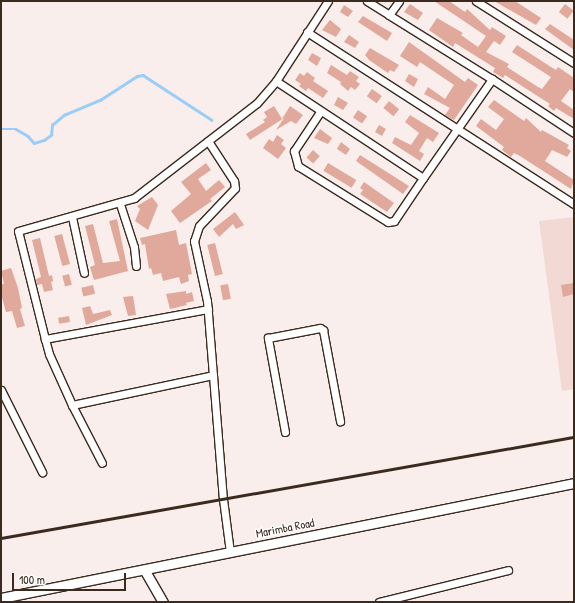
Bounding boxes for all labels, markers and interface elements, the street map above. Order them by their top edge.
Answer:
street label: Marimba Road [254,515,316,541]
scale bar [14,565,128,591]
text: 100 m [19,571,45,588]

